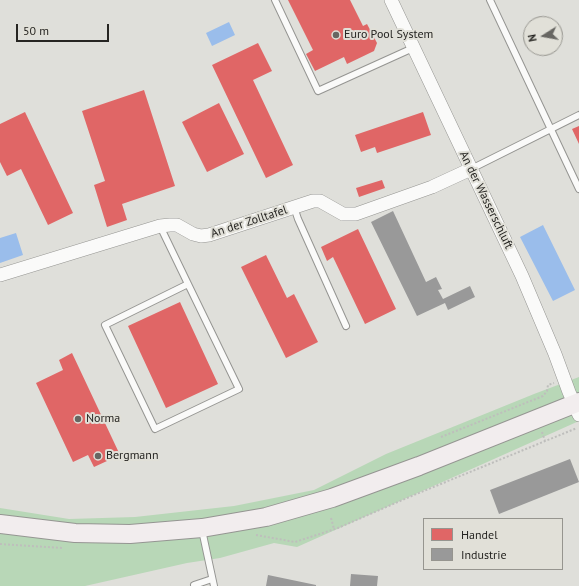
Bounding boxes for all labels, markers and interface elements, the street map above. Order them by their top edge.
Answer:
scale bar [18,16,111,42]
north arrow [523,16,563,56]
text: 50 m [23,23,49,38]
place label: Euro Pool System [344,28,433,42]
marker: Euro Pool System [331,30,341,40]
text: N [525,33,540,43]
street label: An der Wasserschluft [456,149,516,251]
street label: An der Zolltafel [209,203,289,241]
place label: Norma [86,412,120,426]
marker: Norma [73,414,83,424]
place label: Bergmann [106,449,158,463]
marker: Bergmann [93,451,103,461]
legend [423,518,563,570]
text: Handel [461,527,498,542]
text: Industrie [461,547,507,562]

